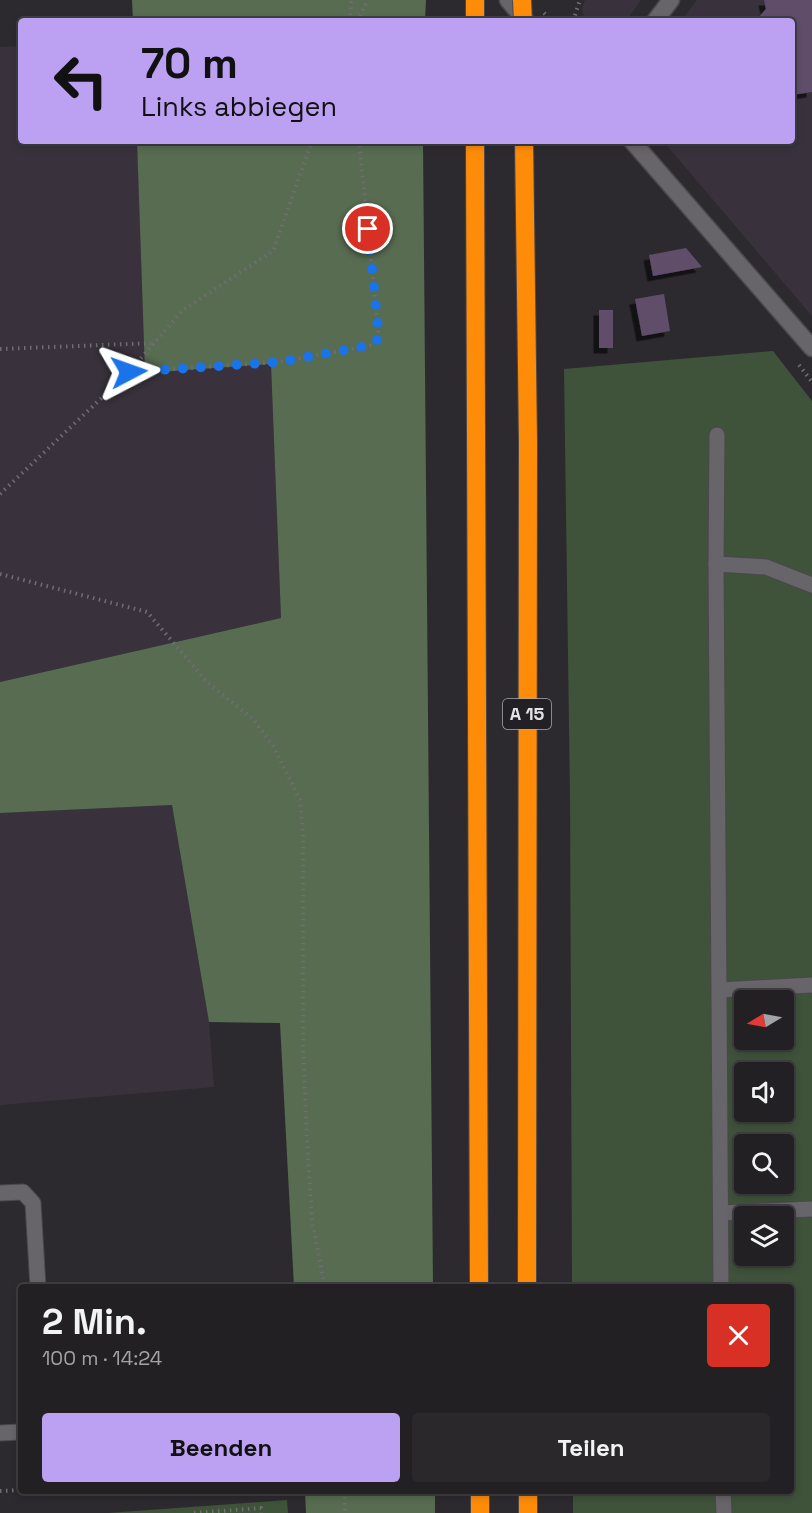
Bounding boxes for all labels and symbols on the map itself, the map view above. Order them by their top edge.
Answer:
pin [342,203,393,254]
position arrow [97,340,161,404]
road number: A 15 [503,699,551,729]
north arrow [734,990,794,1050]

